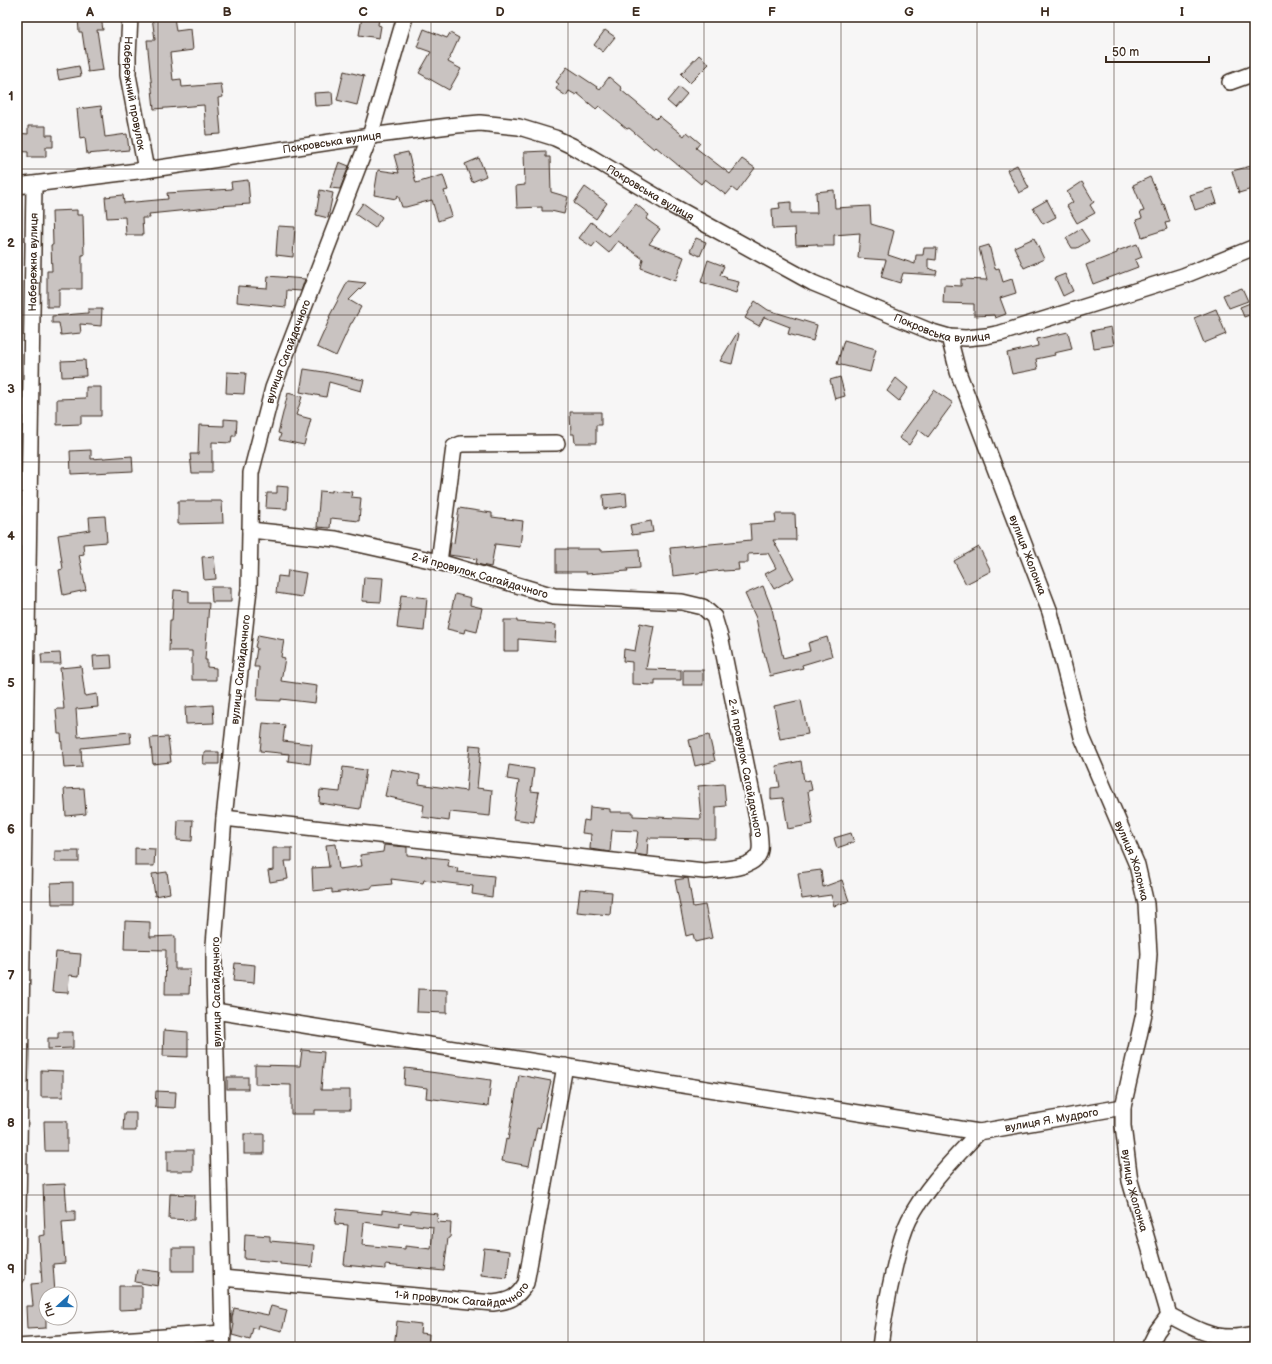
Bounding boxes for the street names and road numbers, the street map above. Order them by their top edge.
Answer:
street label: Набережний провулок [121,36,148,152]
street label: Покровська вулиця [282,129,382,156]
street label: Покровська вулиця [604,162,696,223]
street label: Набережна вулиця [26,213,41,311]
street label: вулиця Сагайдачного [263,297,314,405]
street label: Покровська вулиця [892,311,991,345]
street label: вулиця Жолонка [1006,513,1049,597]
street label: 2-й провулок Сагайдачного [410,550,550,601]
street label: вулиця Сагайдачного [228,614,253,725]
street label: 2-й провулок Сагайдачного [726,698,765,839]
street label: вулиця Жолонка [1112,819,1151,903]
street label: вулиця Сагайдачного [209,937,224,1047]
street label: вулиця Я. Мудрого [1004,1105,1099,1134]
street label: вулиця Жолонка [1119,1149,1151,1234]
street label: 1-й провулок Сагайдачного [394,1280,532,1310]

